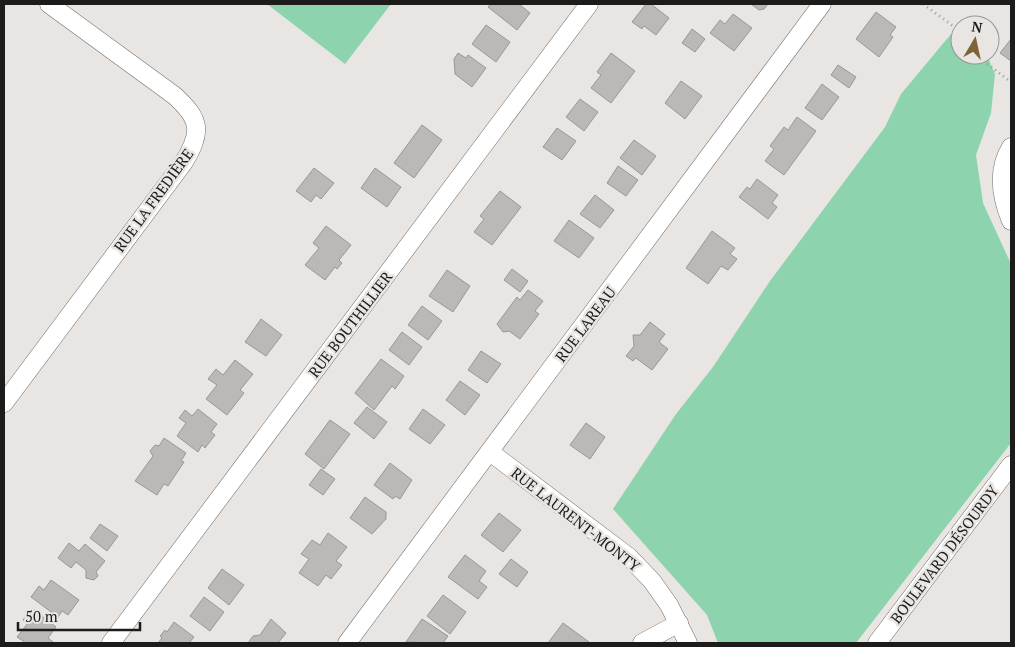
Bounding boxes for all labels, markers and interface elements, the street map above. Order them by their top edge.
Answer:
north arrow [950,15,1000,65]
text: N [970,16,984,37]
street label: RUE LA FREDIÈRE [109,144,197,256]
street label: RUE BOUTHILLIER [304,267,397,381]
street label: RUE LAREAU [550,282,620,366]
street label: RUE LAURENT-MONTY [507,462,645,576]
street label: BOULEVARD DÉSOURDY [885,481,1003,627]
scale bar [18,600,140,632]
text: 50 m [25,606,58,626]

